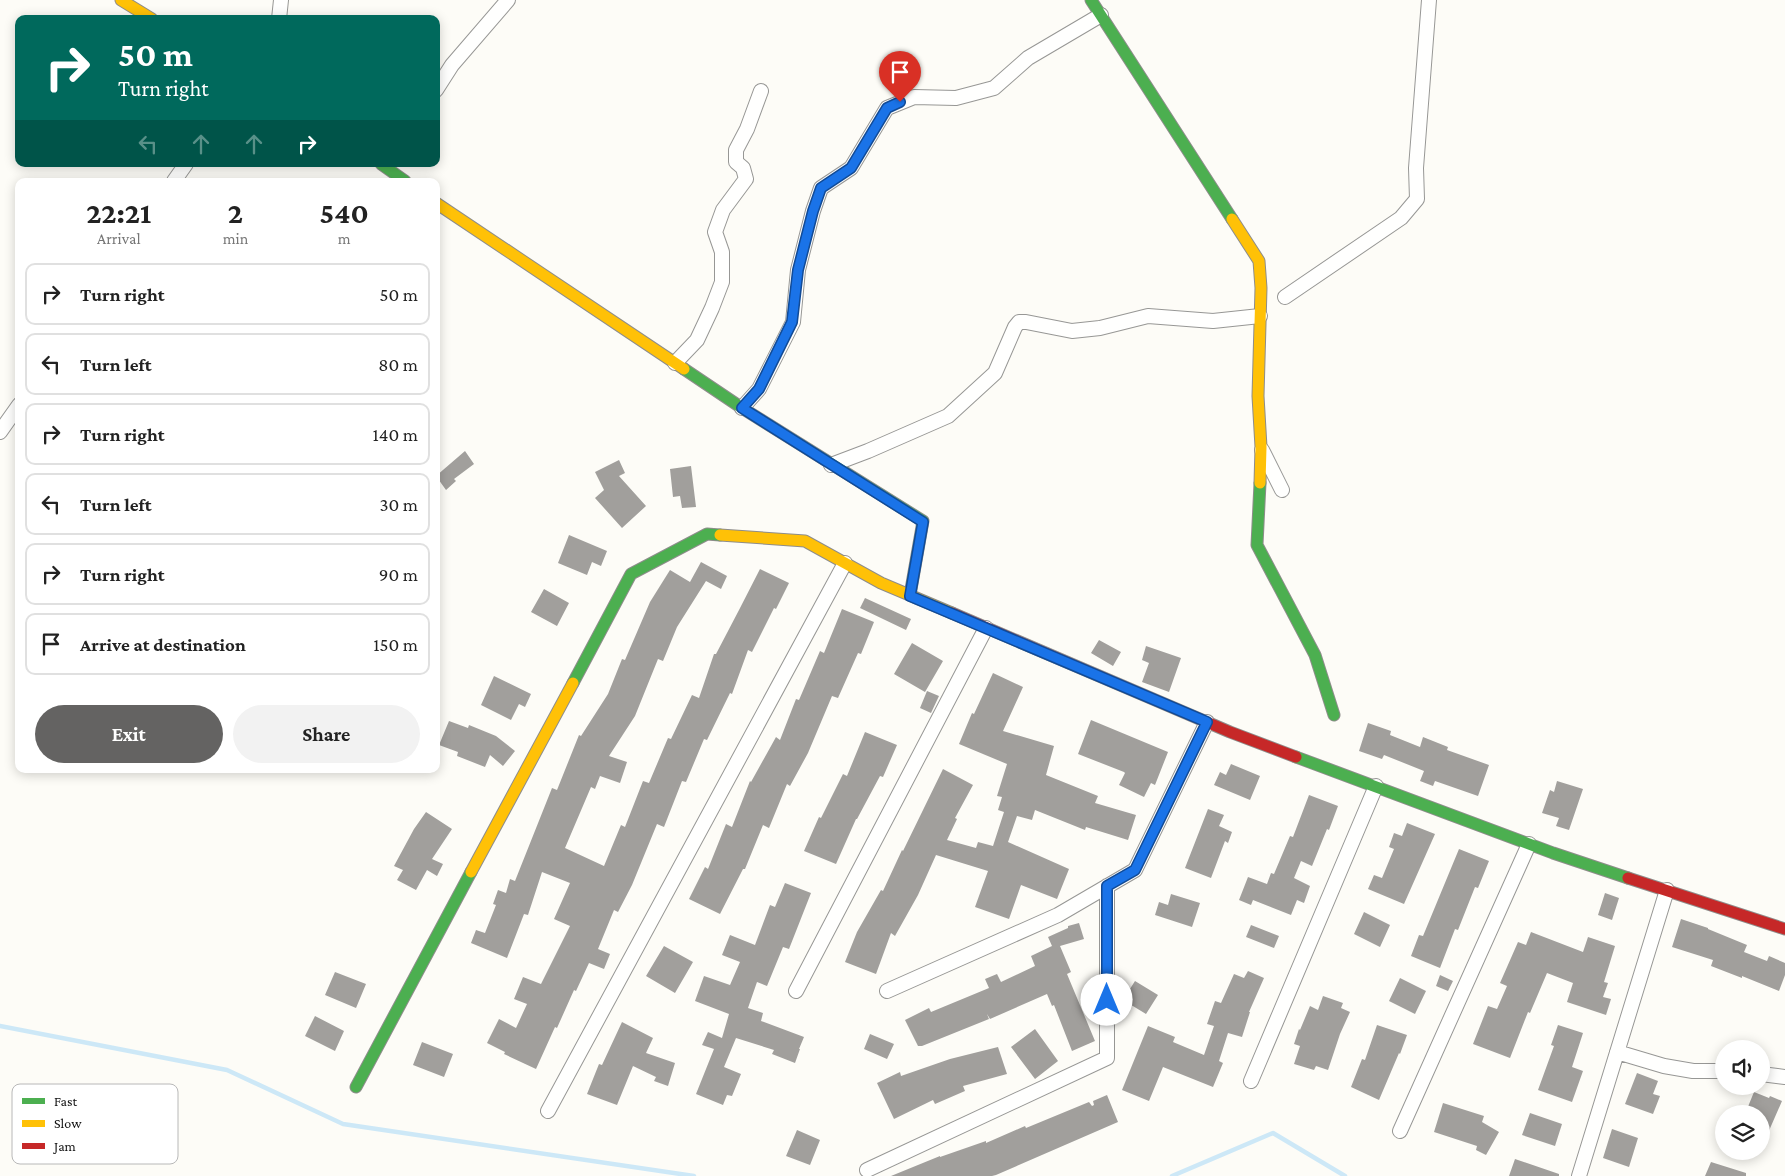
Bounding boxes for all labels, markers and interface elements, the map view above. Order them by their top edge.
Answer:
icon: right [35,35,100,100]
text: 50 m [118,35,193,74]
pin [879,51,921,102]
icon: arrive [886,58,914,86]
text: Turn right [118,76,209,101]
icon: left [134,130,162,158]
icon: ahead [187,130,215,158]
icon: ahead [240,130,268,158]
icon: right [293,130,321,158]
text: 22:21 [86,196,151,229]
text: 2 [228,196,243,229]
text: 540 [320,196,369,229]
text: Arrival [97,230,141,247]
text: min [223,230,248,247]
text: m [338,230,351,247]
icon: right [37,280,65,308]
text: Turn right [80,284,165,305]
text: 50 m [379,284,418,305]
icon: left [37,350,65,378]
text: Turn left [80,354,152,375]
text: 80 m [378,354,418,375]
icon: right [37,420,65,448]
text: Turn right [80,424,165,445]
text: 140 m [372,424,418,445]
icon: left [37,490,65,518]
text: Turn left [80,494,152,515]
text: 30 m [379,494,418,515]
icon: right [37,560,65,588]
text: Turn right [80,564,165,585]
text: 90 m [379,564,418,585]
icon: arrive [37,630,65,658]
text: Arrive at destination [80,634,246,655]
text: 150 m [373,634,418,655]
button: Exit [35,705,223,763]
button: Share [233,705,420,763]
position arrow [1080,973,1132,1025]
map controls [1715,1040,1770,1160]
button: sound [1715,1040,1770,1095]
legend [12,1084,178,1164]
text: Fast [54,1093,78,1109]
button: layers [1715,1105,1770,1160]
text: Slow [54,1115,82,1131]
text: Jam [52,1138,76,1154]

